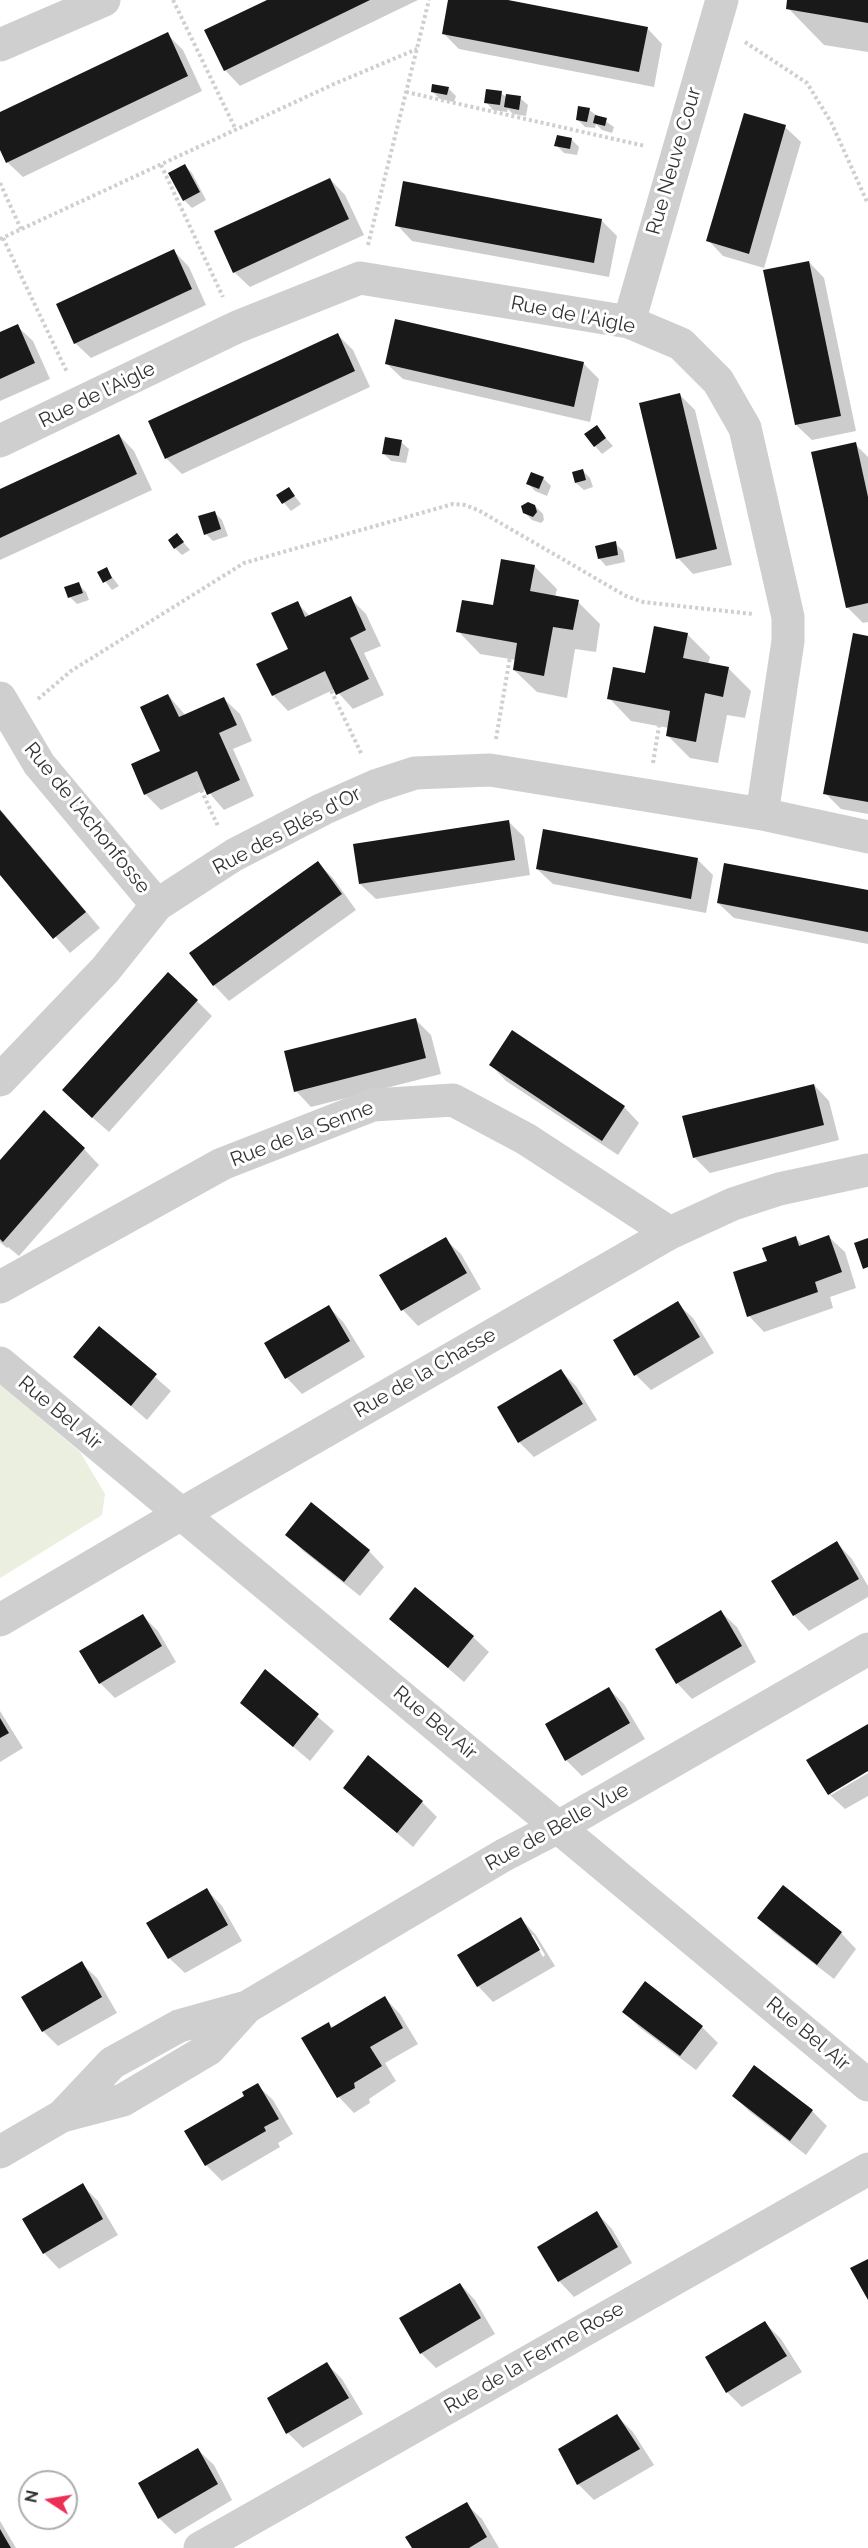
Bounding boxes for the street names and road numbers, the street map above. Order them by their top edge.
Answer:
street label: Rue Neuve Cour [641,85,707,237]
street label: Rue de l'Aigle [509,291,637,339]
street label: Rue de l'Aigle [35,357,159,433]
street label: Rue de l'Achonfosse [19,738,155,898]
street label: Rue des Blés d'Or [209,782,365,880]
street label: Rue de la Senne [227,1096,377,1172]
street label: Rue de la Chasse [350,1323,500,1423]
street label: Rue Bel Air [13,1371,107,1455]
street label: Rue Bel Air [388,1681,482,1765]
street label: Rue de Belle Vue [481,1778,633,1876]
street label: Rue Bel Air [761,1992,855,2076]
street label: Rue de la Ferme Rose [440,2297,628,2419]

